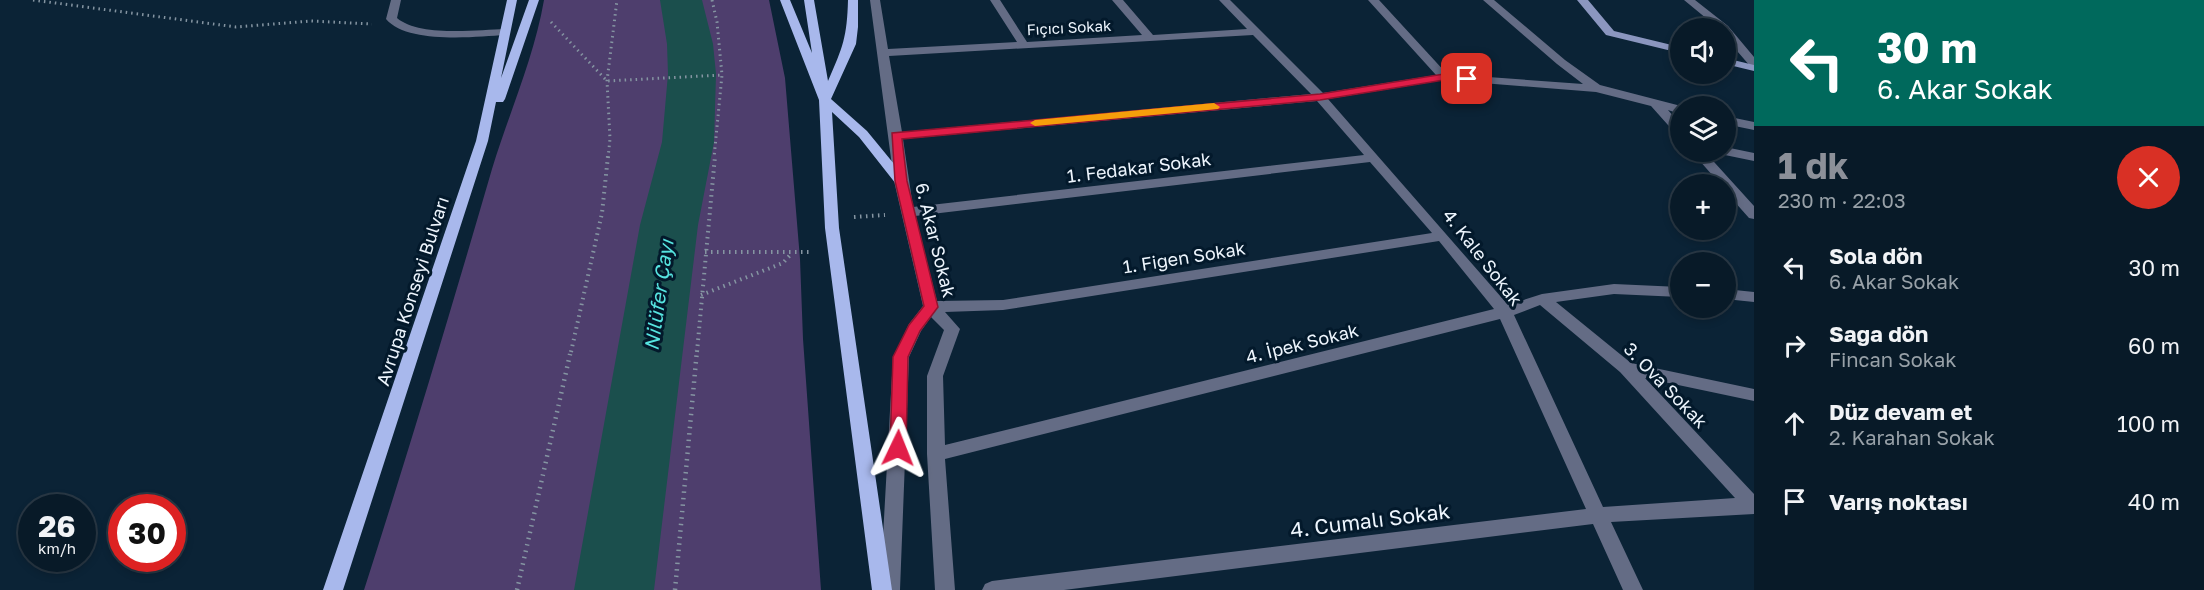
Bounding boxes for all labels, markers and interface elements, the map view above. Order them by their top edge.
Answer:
street label: Fıçıcı Sokak [1026,16,1112,38]
map controls [1670,18,1736,318]
button: sound [1670,18,1736,84]
text: 30 m [1877,22,1977,72]
icon: left [1778,24,1856,102]
pin [1441,53,1492,104]
icon: arrive [1450,62,1483,95]
text: 6. Akar Sokak [1877,73,2053,105]
button: layers [1670,96,1736,162]
text: 1 dk [1778,144,1849,187]
button: close [2117,146,2180,209]
street label: 1. Fedakar Sokak [1066,147,1212,187]
button: + [1670,174,1736,240]
street label: 6. Akar Sokak [911,180,961,300]
text: 230 m · 22:03 [1778,188,1906,212]
street label: Avrupa Konseyi Bulvarı [371,194,453,388]
street label: 4. Kale Sokak [1438,204,1528,310]
water label: Nilüfer Çayı [638,236,679,352]
street label: 1. Figen Sokak [1121,236,1247,278]
text: Sola dön [1829,242,1923,269]
icon: left [1778,251,1811,284]
button: − [1670,252,1736,318]
text: 30 m [2129,254,2180,281]
text: 6. Akar Sokak [1829,269,1959,293]
street label: 4. İpek Sokak [1243,318,1361,368]
text: Sağa dön [1829,320,1928,347]
icon: right [1778,329,1811,362]
text: 60 m [2128,332,2180,359]
street label: 3. Ova Sokak [1620,338,1712,432]
text: Fincan Sokak [1829,347,1957,371]
text: Düz devam et [1829,398,1972,425]
icon: ahead [1778,407,1811,440]
text: 100 m [2117,410,2180,437]
position arrow [866,416,930,480]
text: 2. Karahan Sokak [1829,425,1995,449]
icon: arrive [1778,485,1811,518]
text: Varış noktası [1829,488,1968,515]
text: 40 m [2128,488,2180,515]
speed limit sign: 30 [108,494,186,572]
street label: 4. Cumalı Sokak [1289,497,1452,543]
text: 26 [38,508,76,544]
text: km/h [38,539,76,557]

